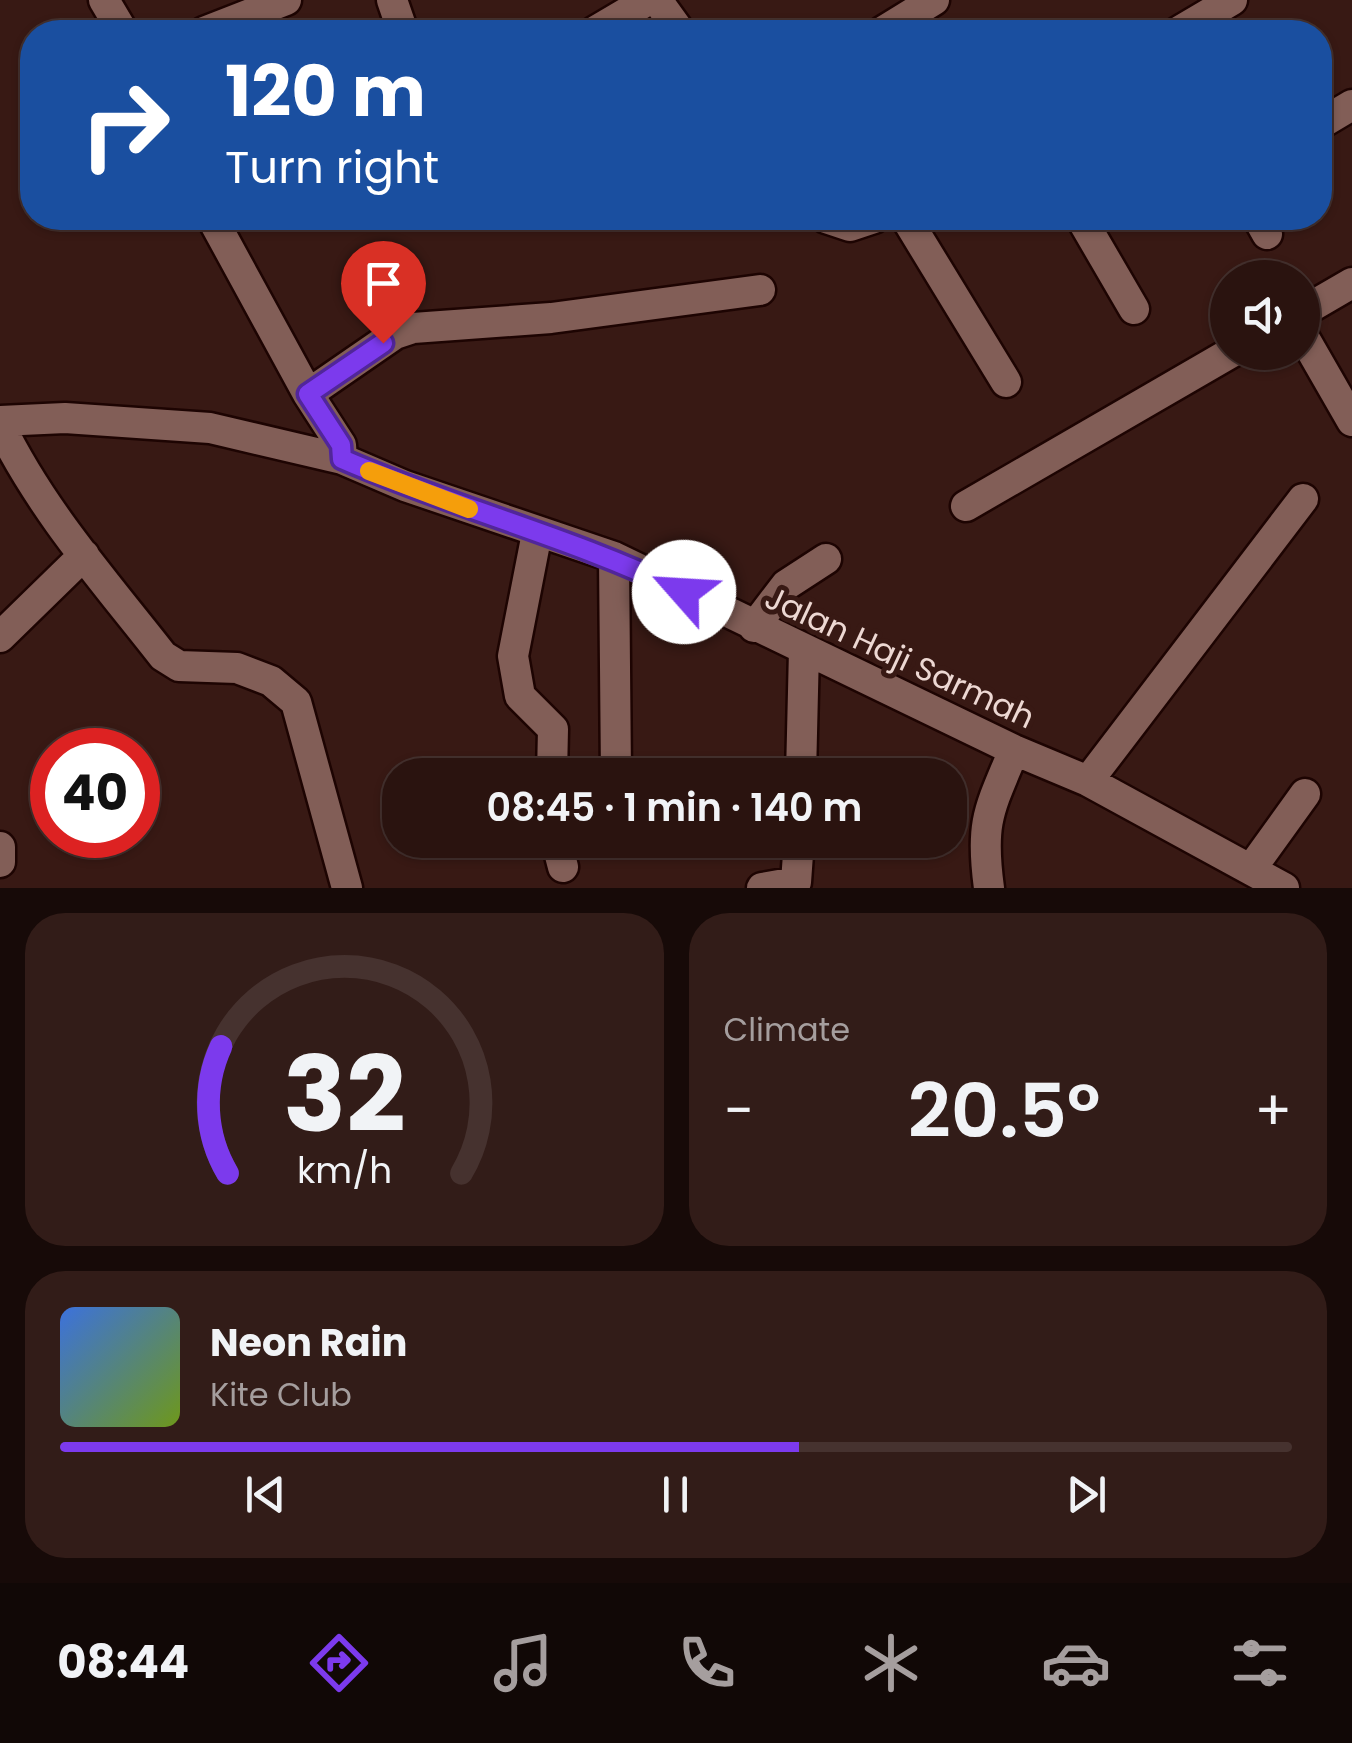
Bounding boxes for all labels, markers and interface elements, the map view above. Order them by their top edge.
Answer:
text: 120 m [225,42,426,141]
icon: right [60,60,190,190]
text: Turn right [225,136,439,199]
pin [341,241,426,344]
icon: arrive [356,256,411,311]
map controls [1210,260,1320,370]
button: sound [1210,260,1320,370]
position arrow [632,540,736,644]
street label: Jalan Haji Sarmah [758,575,1042,739]
speed limit sign: 40 [30,728,160,858]
text: 08:45 · 1 min · 140 m [487,781,862,834]
text: Climate [724,1007,850,1052]
text: 32 [283,1022,405,1167]
text: 20.5° [908,1058,1100,1163]
text: − [724,1072,754,1149]
text: + [1254,1072,1292,1149]
text: km/h [297,1145,392,1196]
text: Neon Rain [210,1316,407,1369]
text: Kite Club [210,1372,352,1417]
icon: previous [238,1467,293,1522]
icon: pause [648,1467,703,1522]
icon: next [1059,1467,1114,1522]
icon: directions [304,1628,374,1698]
icon: music [488,1628,558,1698]
icon: phone [672,1628,742,1698]
icon: climate [856,1628,926,1698]
icon: car [1041,1628,1111,1698]
icon: filters [1225,1628,1295,1698]
text: 08:44 [57,1631,189,1694]

